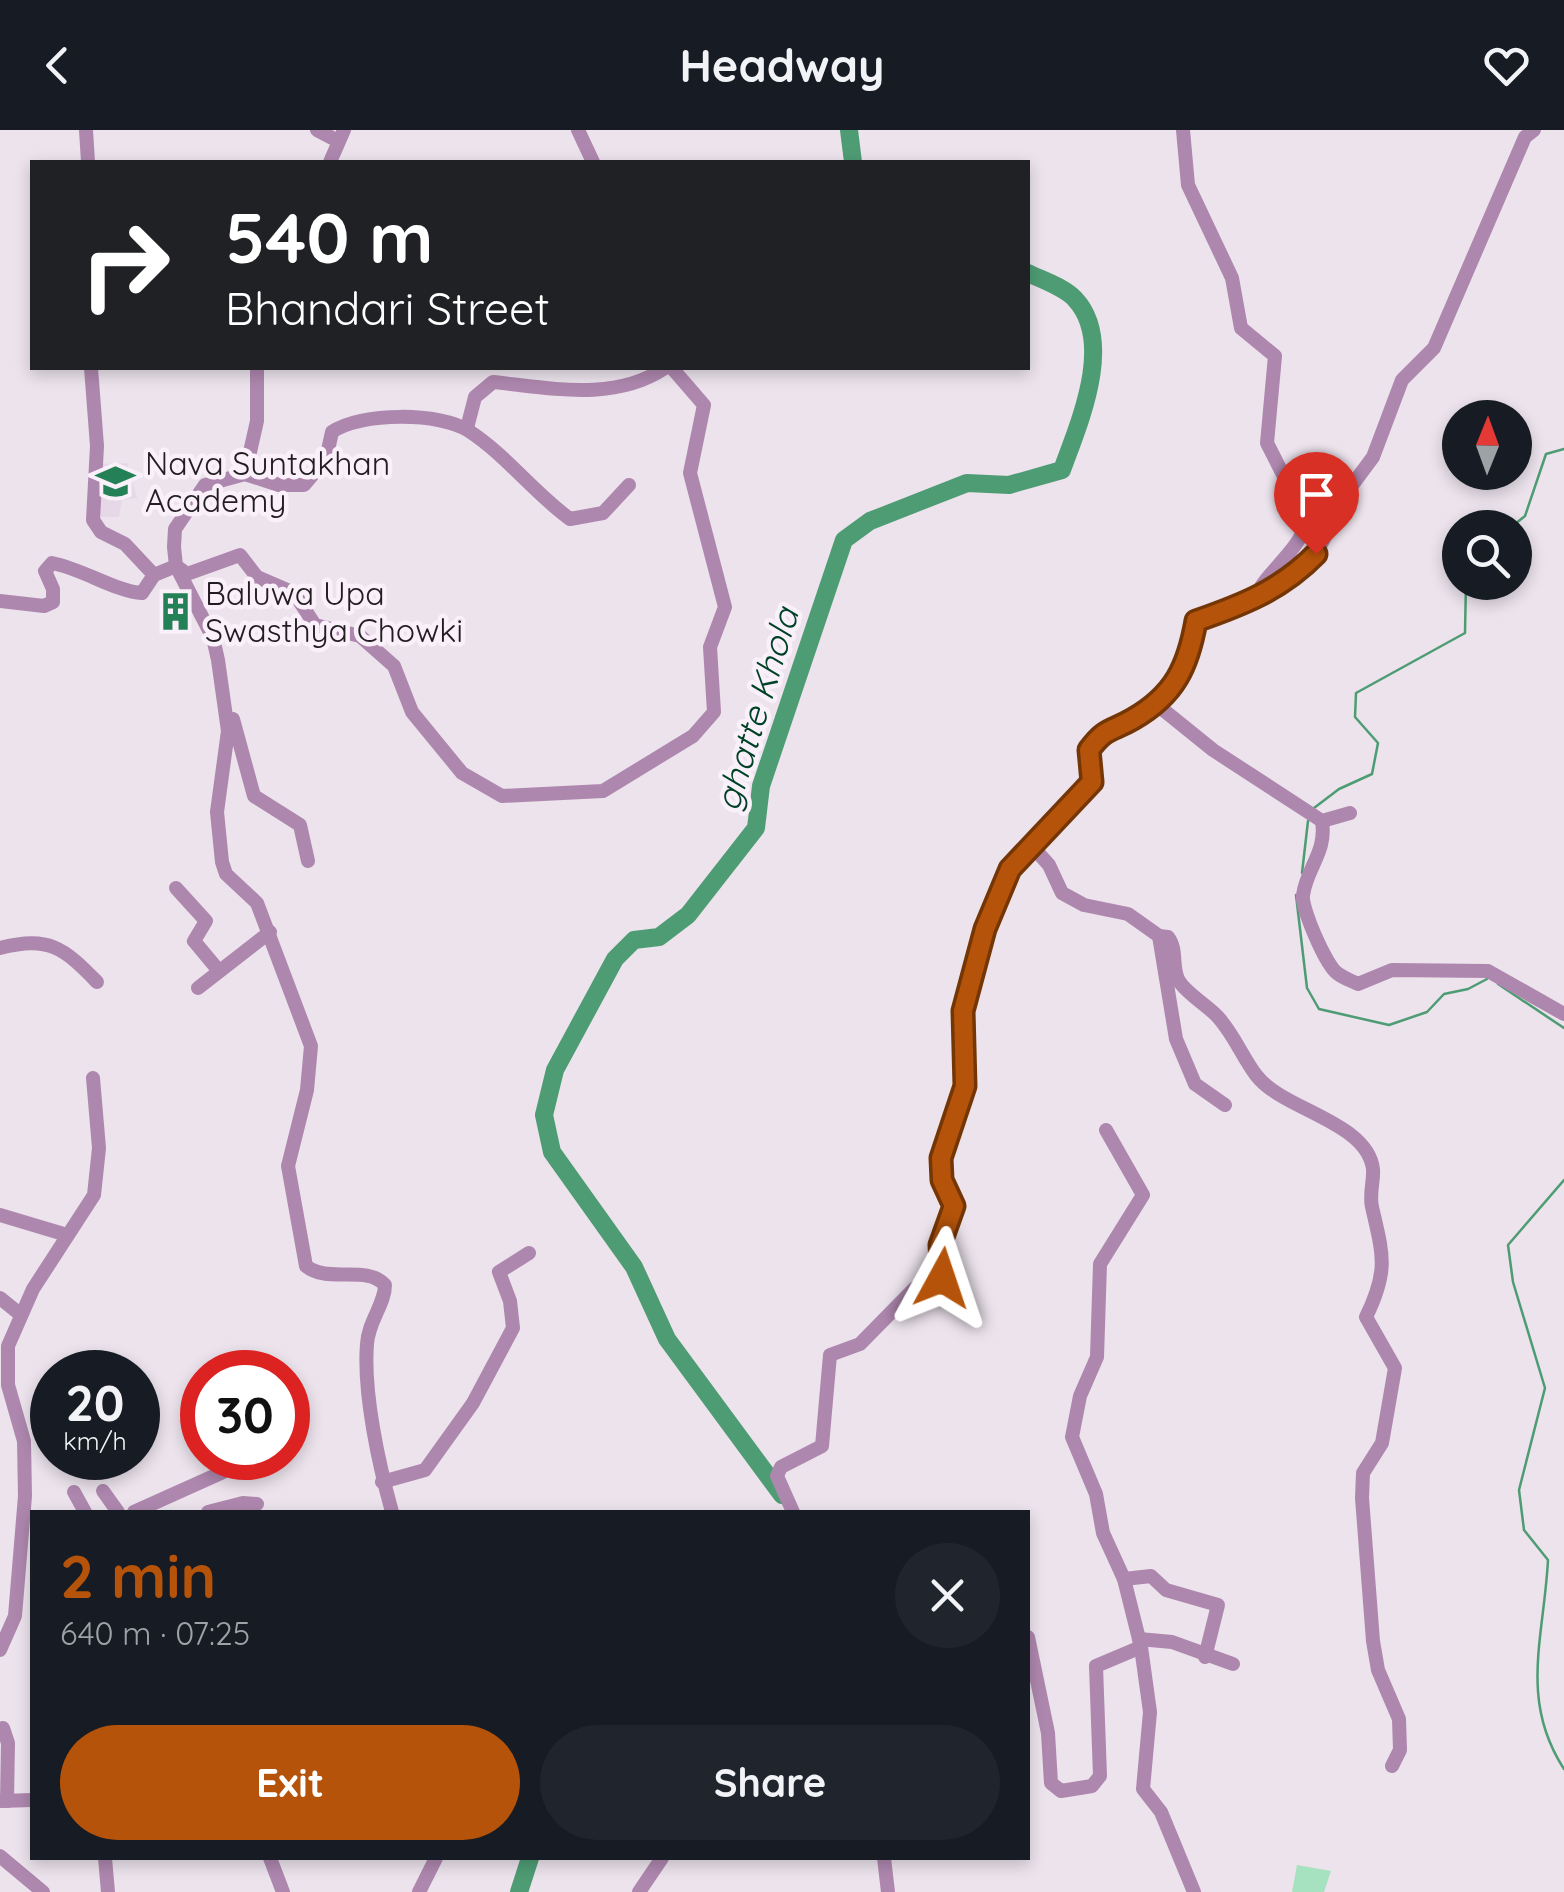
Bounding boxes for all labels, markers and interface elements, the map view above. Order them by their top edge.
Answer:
text: Headway [679,37,885,93]
icon: back [30,38,85,93]
icon: heart [1479,38,1534,93]
text: 540 m [225,193,434,281]
icon: right [60,200,190,330]
text: Bhandari Street [225,280,550,336]
north arrow [1442,400,1532,490]
map controls [1442,400,1532,600]
place label: Nava Suntakhan Academy [145,443,390,520]
pin [1274,452,1359,555]
school or university icon: Nava Suntakhan Academy [94,460,136,502]
icon: arrive [1289,467,1344,522]
button: search [1442,510,1532,600]
place label: Baluwa Upa Swasthya Chowki [205,573,463,650]
building icon: Baluwa Upa Swasthya Chowki [154,590,196,632]
water label: ghatte Khola [704,601,808,816]
position arrow [890,1226,994,1330]
speed limit sign: 30 [180,1350,310,1480]
text: 20 [65,1371,125,1434]
text: km/h [63,1425,127,1456]
text: 2 min [60,1538,216,1613]
button: close [895,1543,1000,1648]
text: 640 m · 07:25 [60,1613,250,1653]
button: Exit [60,1725,520,1840]
button: Share [540,1725,1000,1840]

